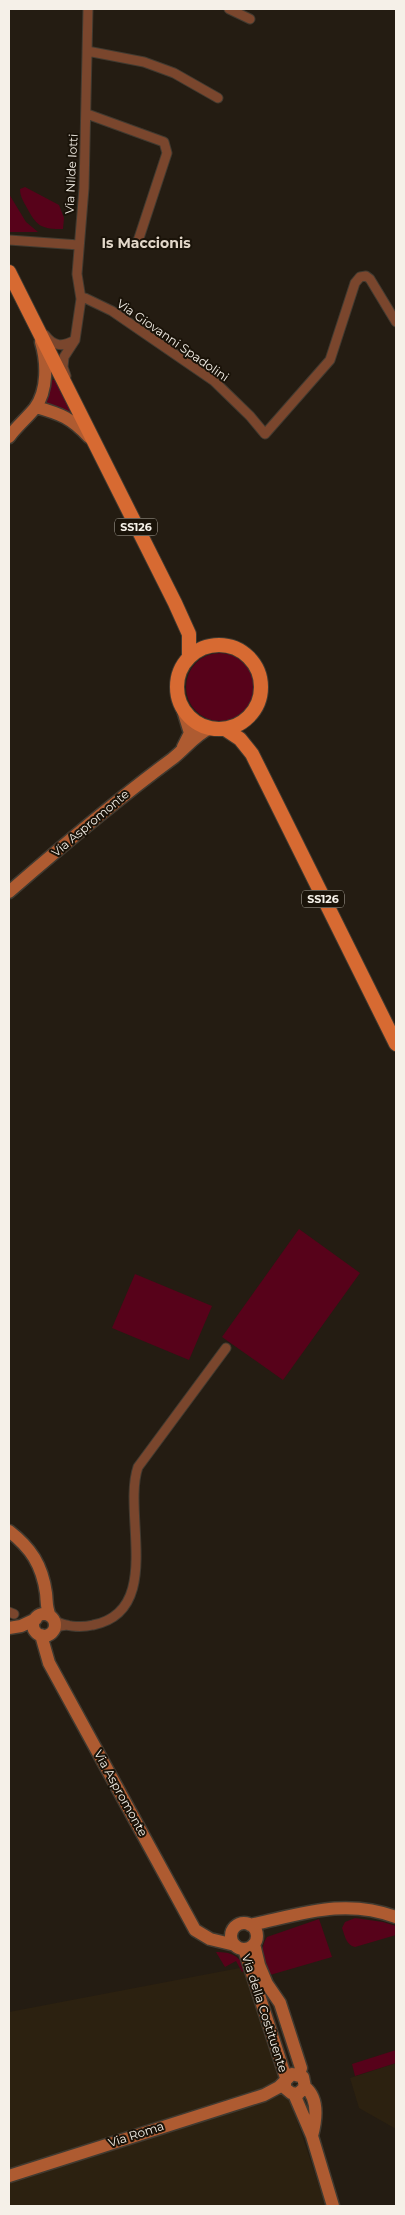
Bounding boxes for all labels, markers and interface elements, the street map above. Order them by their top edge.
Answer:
street label: Via Nilde Iotti [61,134,81,214]
district label: Is Maccionis [101,234,191,252]
street label: Via Giovanni Spadolini [114,296,232,384]
road number: SS126 [115,518,157,536]
street label: Via Aspromonte [48,786,132,860]
road number: SS126 [302,891,344,908]
street label: Via Aspromonte [91,1747,151,1839]
street label: Via della Costituente [239,1952,291,2074]
street label: Via Roma [106,2118,166,2150]

